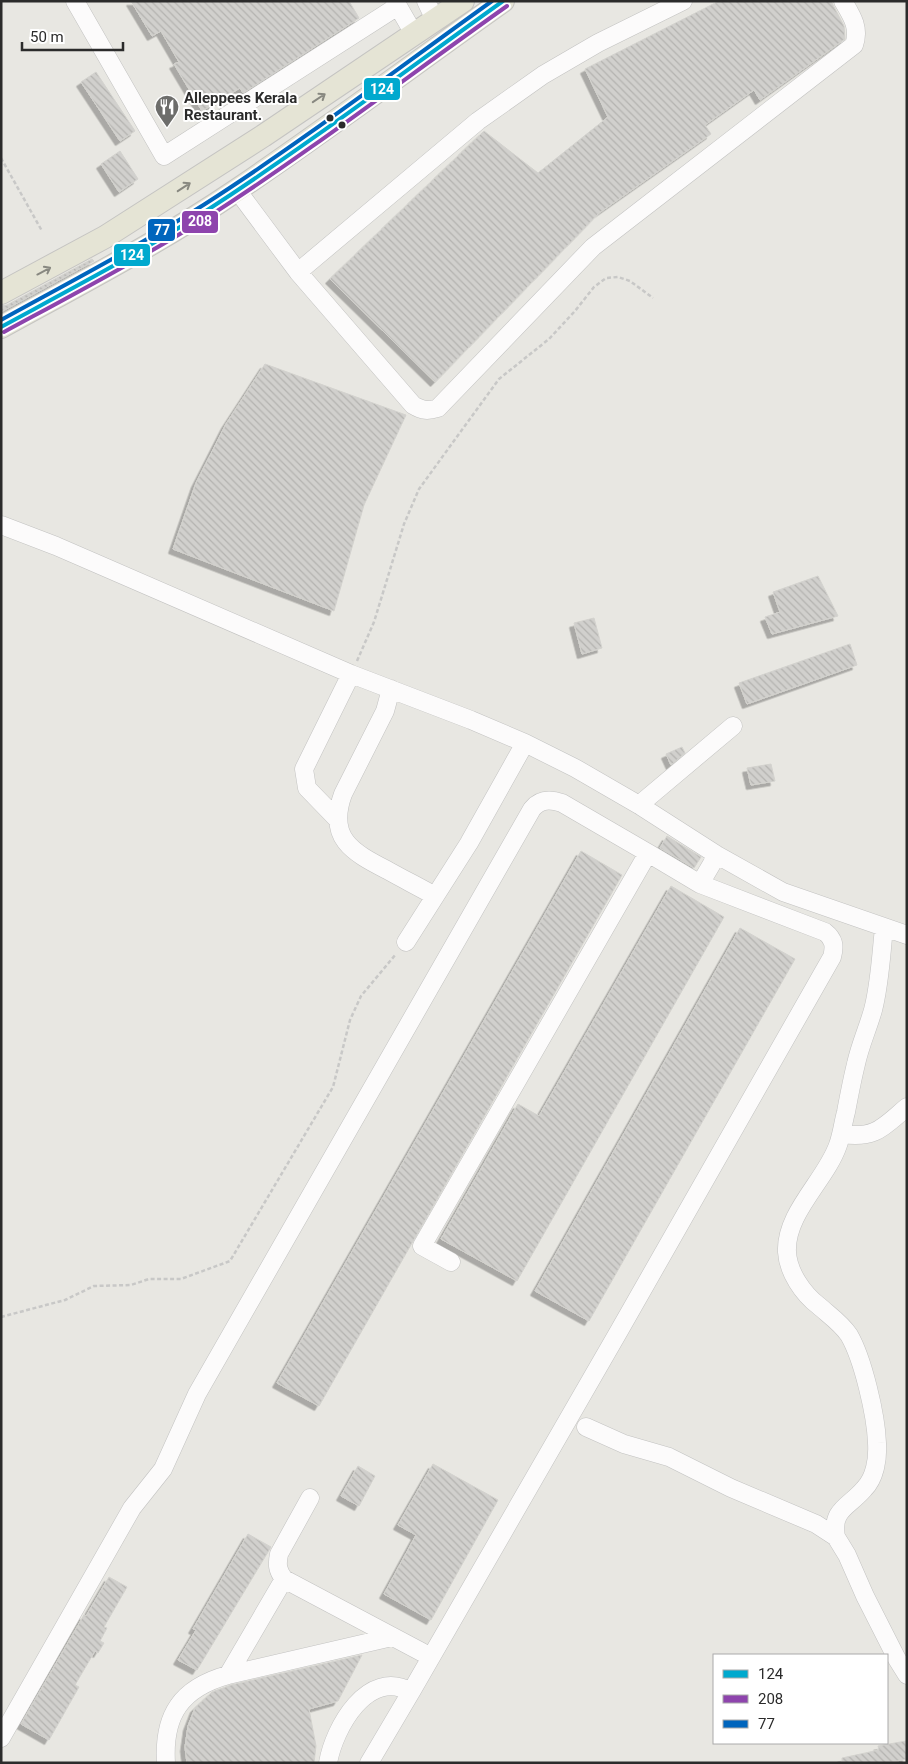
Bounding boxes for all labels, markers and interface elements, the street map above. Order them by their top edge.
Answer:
scale bar [22,20,124,52]
text: 50 m [30,28,64,46]
line badge: 124 [363,77,401,101]
text: 124 [370,81,394,97]
place label: Alleppees Kerala Restaurant. [184,89,297,124]
one-way arrow [312,93,326,103]
restaurant icon: Alleppees Kerala Restaurant. [154,94,180,128]
unlabelled marker [325,113,335,123]
unlabelled marker [337,120,347,130]
one-way arrow [176,182,190,192]
line badge: 208 [181,210,219,234]
text: 208 [188,213,212,229]
line badge: 77 [147,218,176,242]
text: 77 [154,222,170,238]
line badge: 124 [113,243,151,267]
text: 124 [120,247,144,263]
one-way arrow [37,266,52,276]
legend [713,1654,888,1744]
text: 124 [758,1665,784,1683]
text: 208 [758,1690,783,1708]
text: 77 [758,1715,775,1733]

